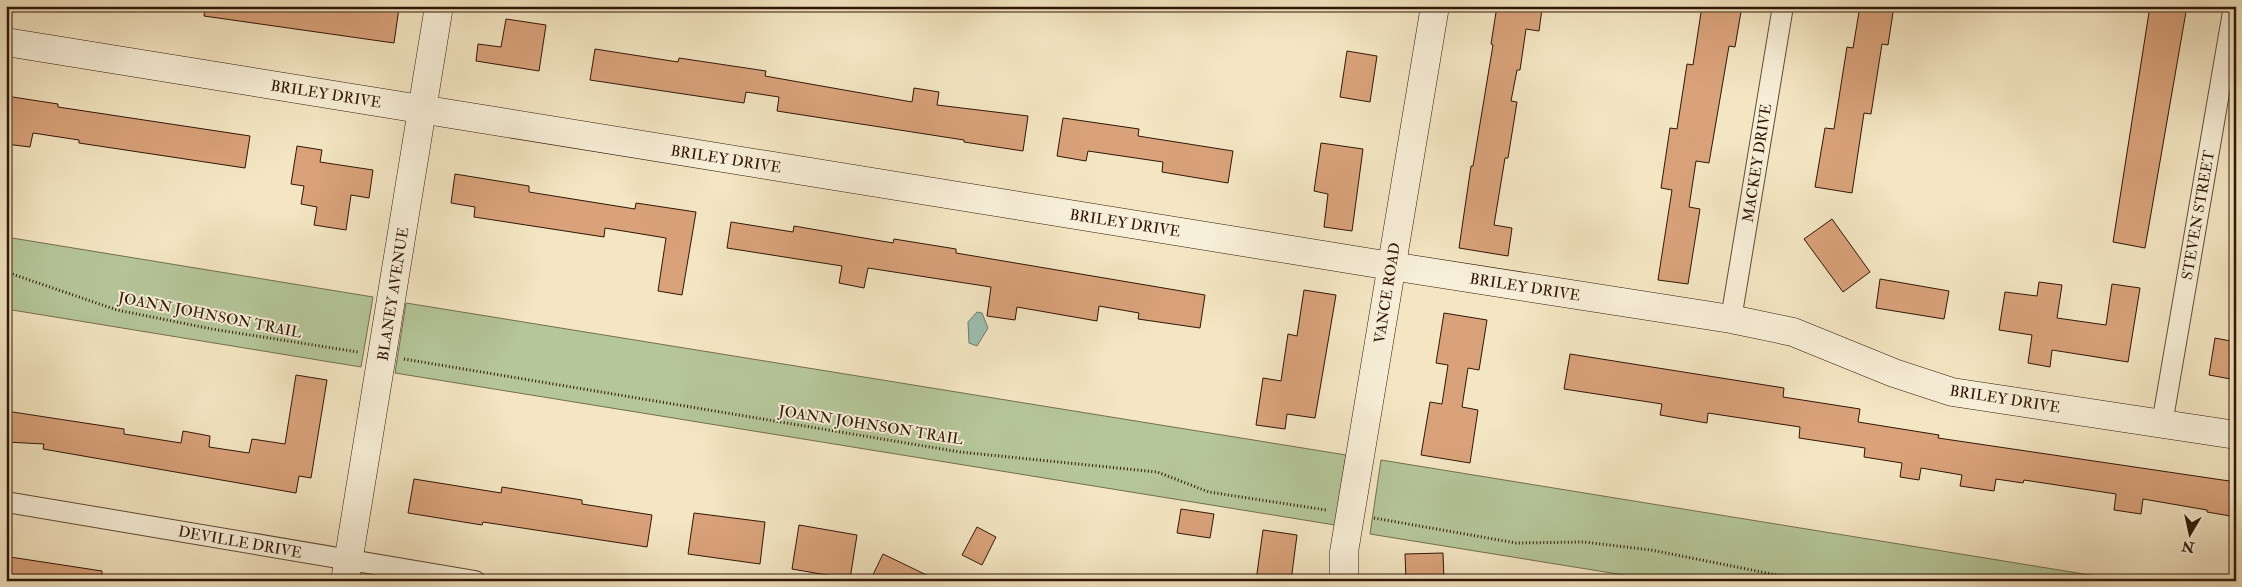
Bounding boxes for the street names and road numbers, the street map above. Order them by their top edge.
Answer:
street label: BRILEY DRIVE [269,76,383,113]
street label: MACKEY DRIVE [1739,102,1776,224]
street label: BRILEY DRIVE [669,141,783,178]
street label: STEVEN STREET [2178,149,2219,281]
street label: BRILEY DRIVE [1068,205,1182,242]
street label: BLANEY AVENUE [374,226,413,362]
street label: VANCE ROAD [1370,241,1405,345]
street label: BRILEY DRIVE [1468,269,1582,306]
street label: JOANN JOHNSON TRAIL [115,288,303,344]
street label: BRILEY DRIVE [1948,381,2062,418]
street label: JOANN JOHNSON TRAIL [776,401,965,450]
street label: DEVILLE DRIVE [177,522,303,563]

